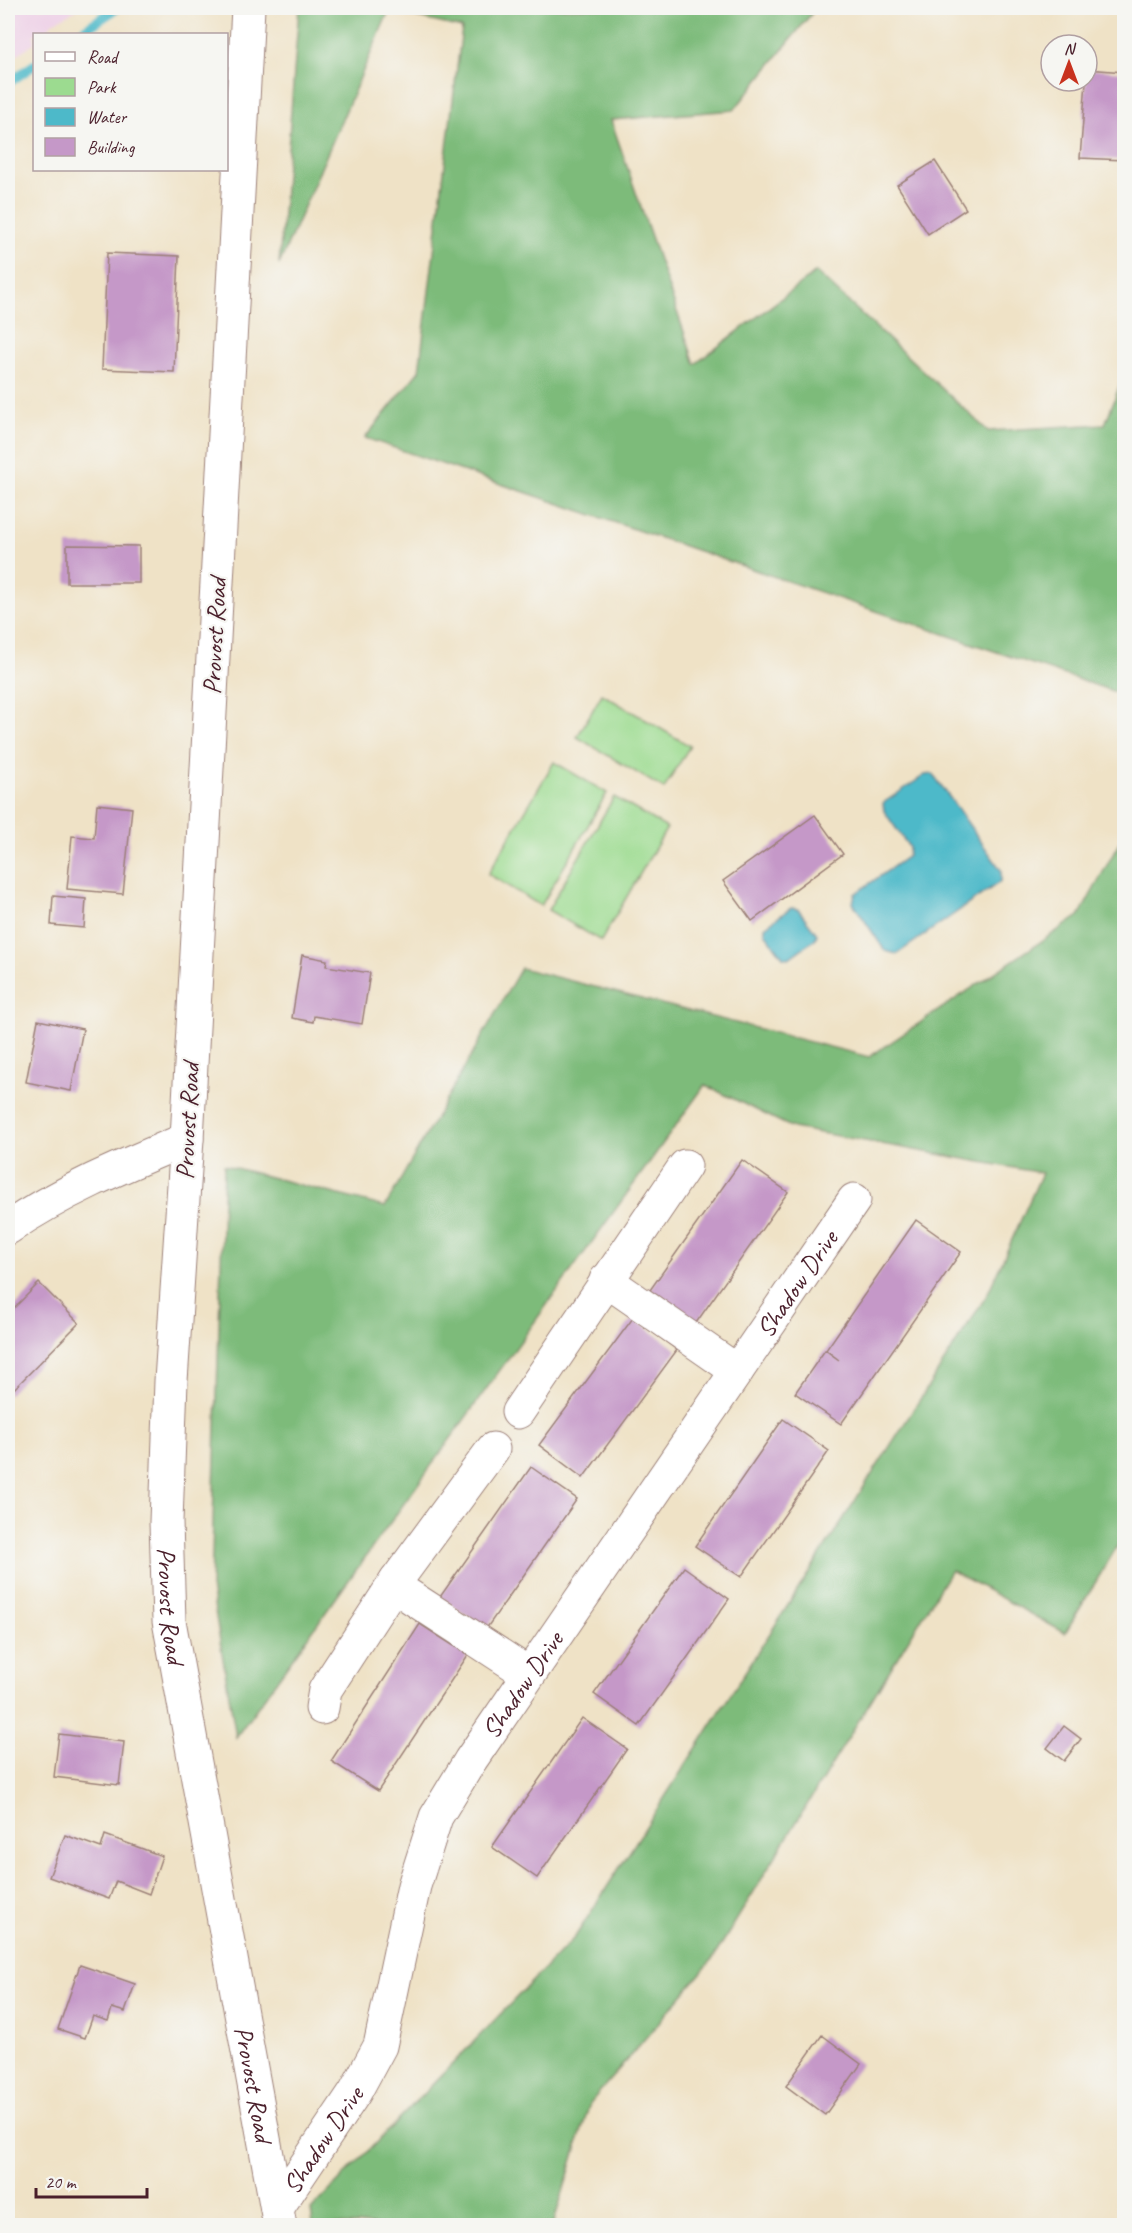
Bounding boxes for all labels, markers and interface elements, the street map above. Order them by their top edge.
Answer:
legend [33,33,228,171]
north arrow [1039,33,1099,93]
text: N [1064,39,1077,59]
text: Road [87,46,120,68]
text: Park [87,76,117,98]
text: Water [87,106,128,128]
text: Building [87,136,136,158]
street label: Provost Road [195,573,234,695]
street label: Provost Road [168,1058,207,1180]
street label: Shadow Drive [749,1222,847,1344]
street label: Provost Road [150,1547,193,1670]
street label: Shadow Drive [474,1623,572,1745]
street label: Provost Road [227,2024,281,2148]
street label: Shadow Drive [275,2078,372,2200]
scale bar [36,2161,147,2199]
text: 20 m [45,2171,78,2193]

